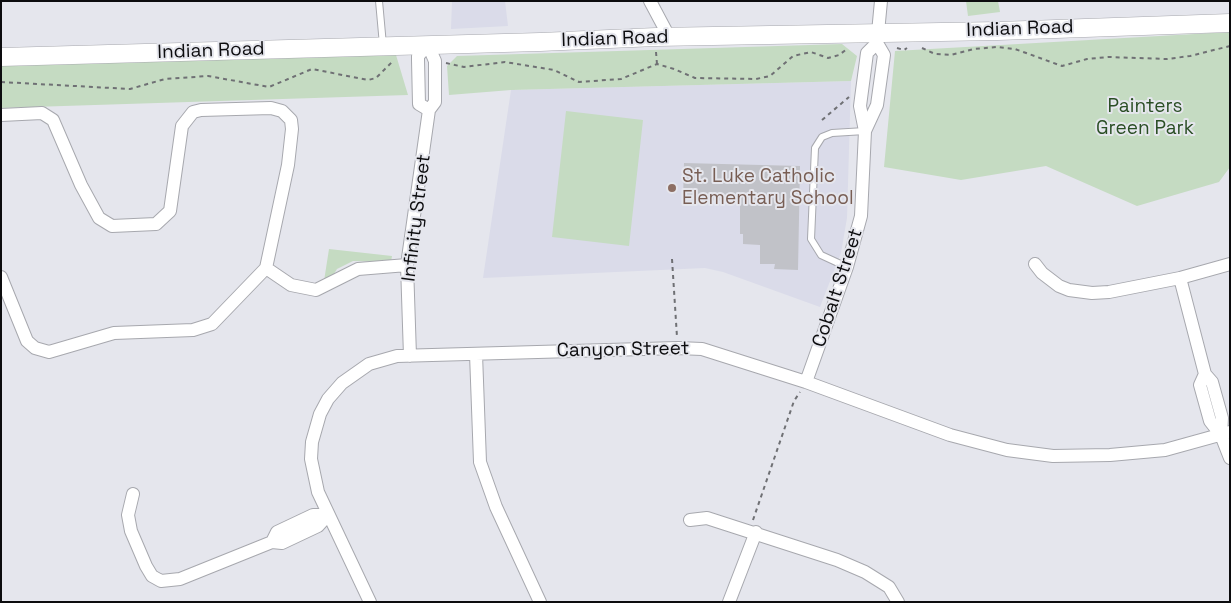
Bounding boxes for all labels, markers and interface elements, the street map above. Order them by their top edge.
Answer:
street label: Indian Road [966,16,1074,42]
street label: Indian Road [561,26,669,52]
street label: Indian Road [157,38,265,64]
park label: Painters Green Park [1096,96,1194,140]
street label: Infinity Street [398,153,436,283]
place label: St. Luke Catholic Elementary School [682,166,854,210]
marker: St. Luke Catholic Elementary School [666,182,678,194]
street label: Cobalt Street [808,226,868,350]
street label: Canyon Street [557,337,689,363]

